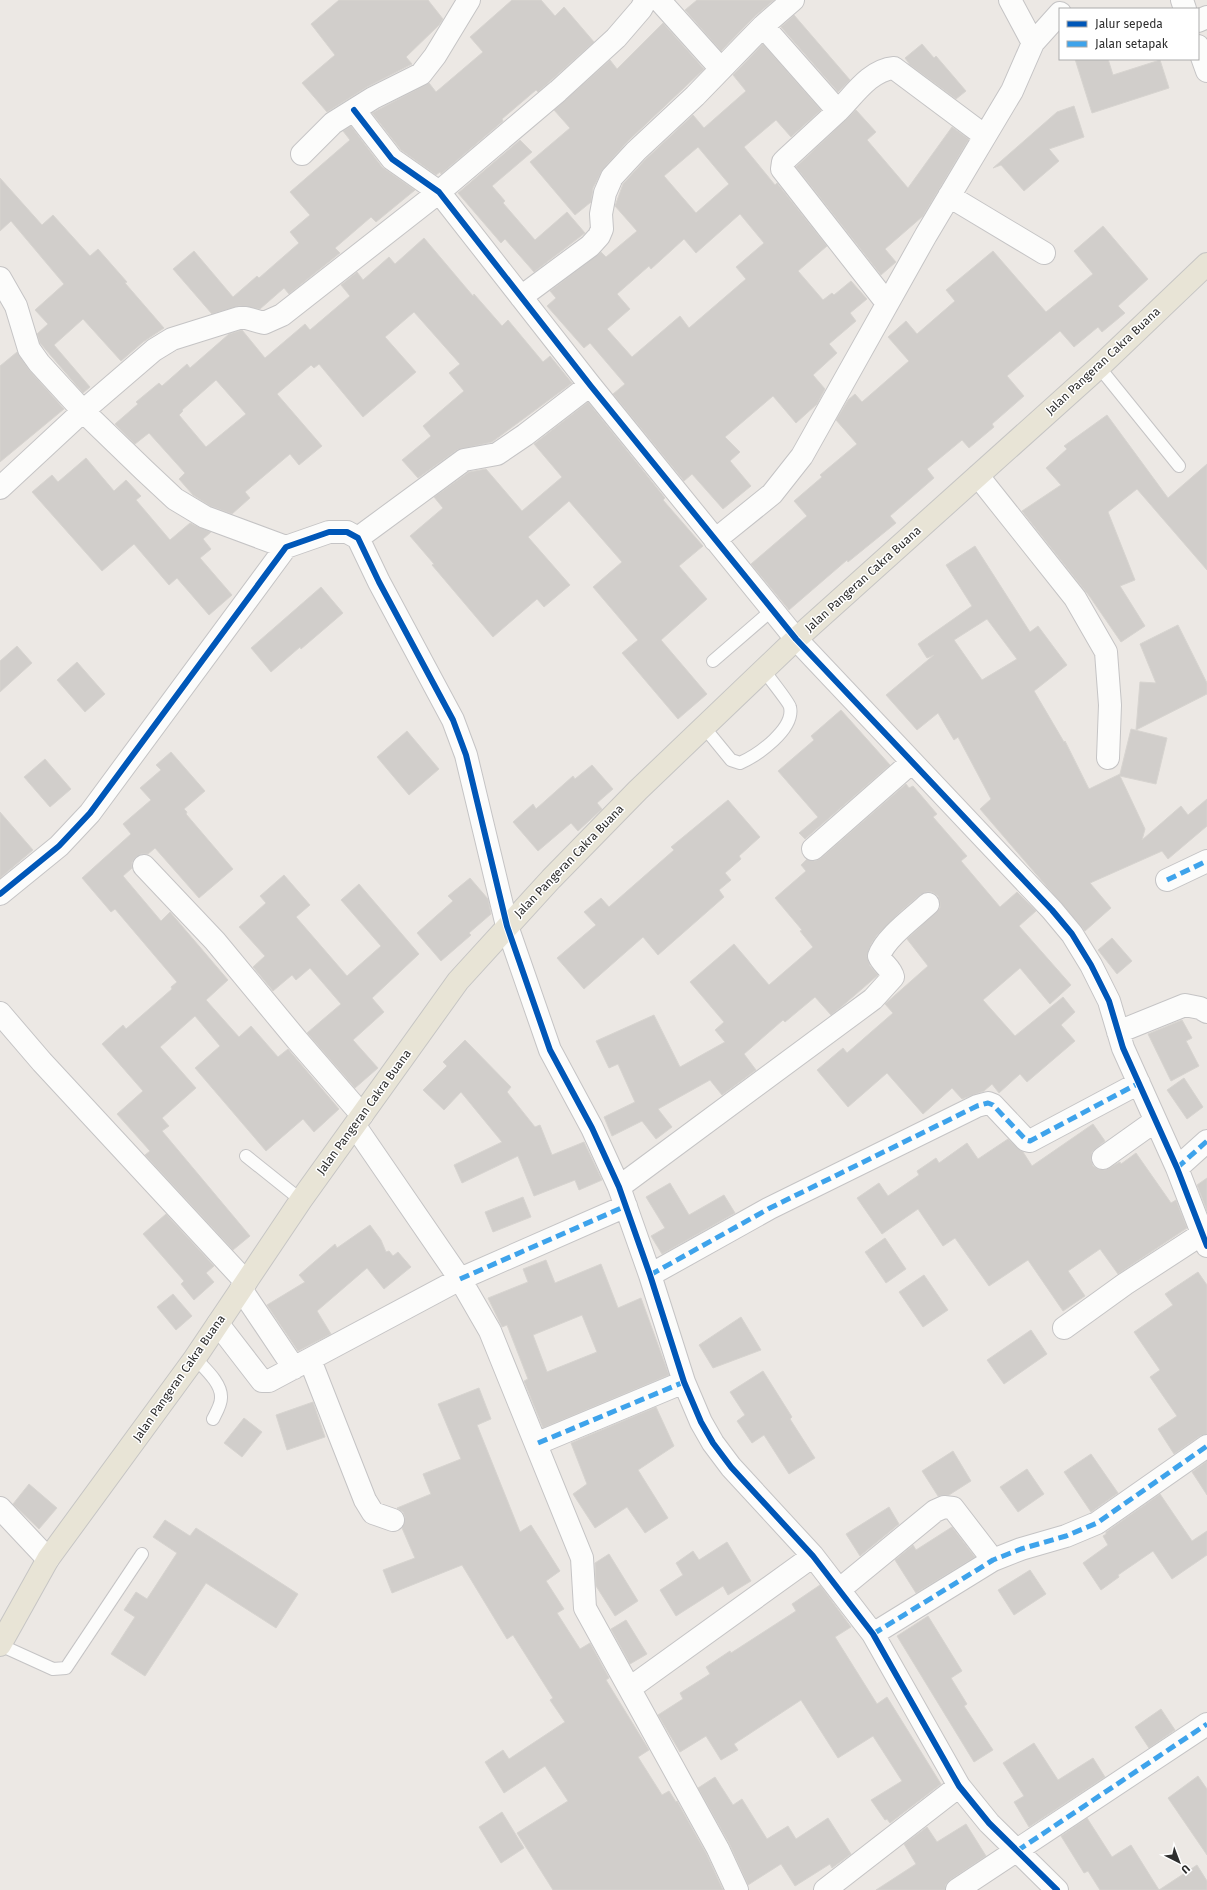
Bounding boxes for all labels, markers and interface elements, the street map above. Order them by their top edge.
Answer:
legend [1059,8,1199,60]
text: Jalur sepeda [1095,17,1163,31]
text: Jalan setapak [1095,37,1169,51]
street label: Jalan Pangeran Cakra Buana [1043,304,1163,418]
street label: Jalan Pangeran Cakra Buana [802,523,924,635]
street label: Jalan Pangeran Cakra Buana [511,802,627,920]
street label: Jalan Pangeran Cakra Buana [314,1047,414,1177]
street label: Jalan Pangeran Cakra Buana [130,1312,228,1444]
north arrow [1159,1842,1199,1882]
text: U [1178,1862,1192,1876]

